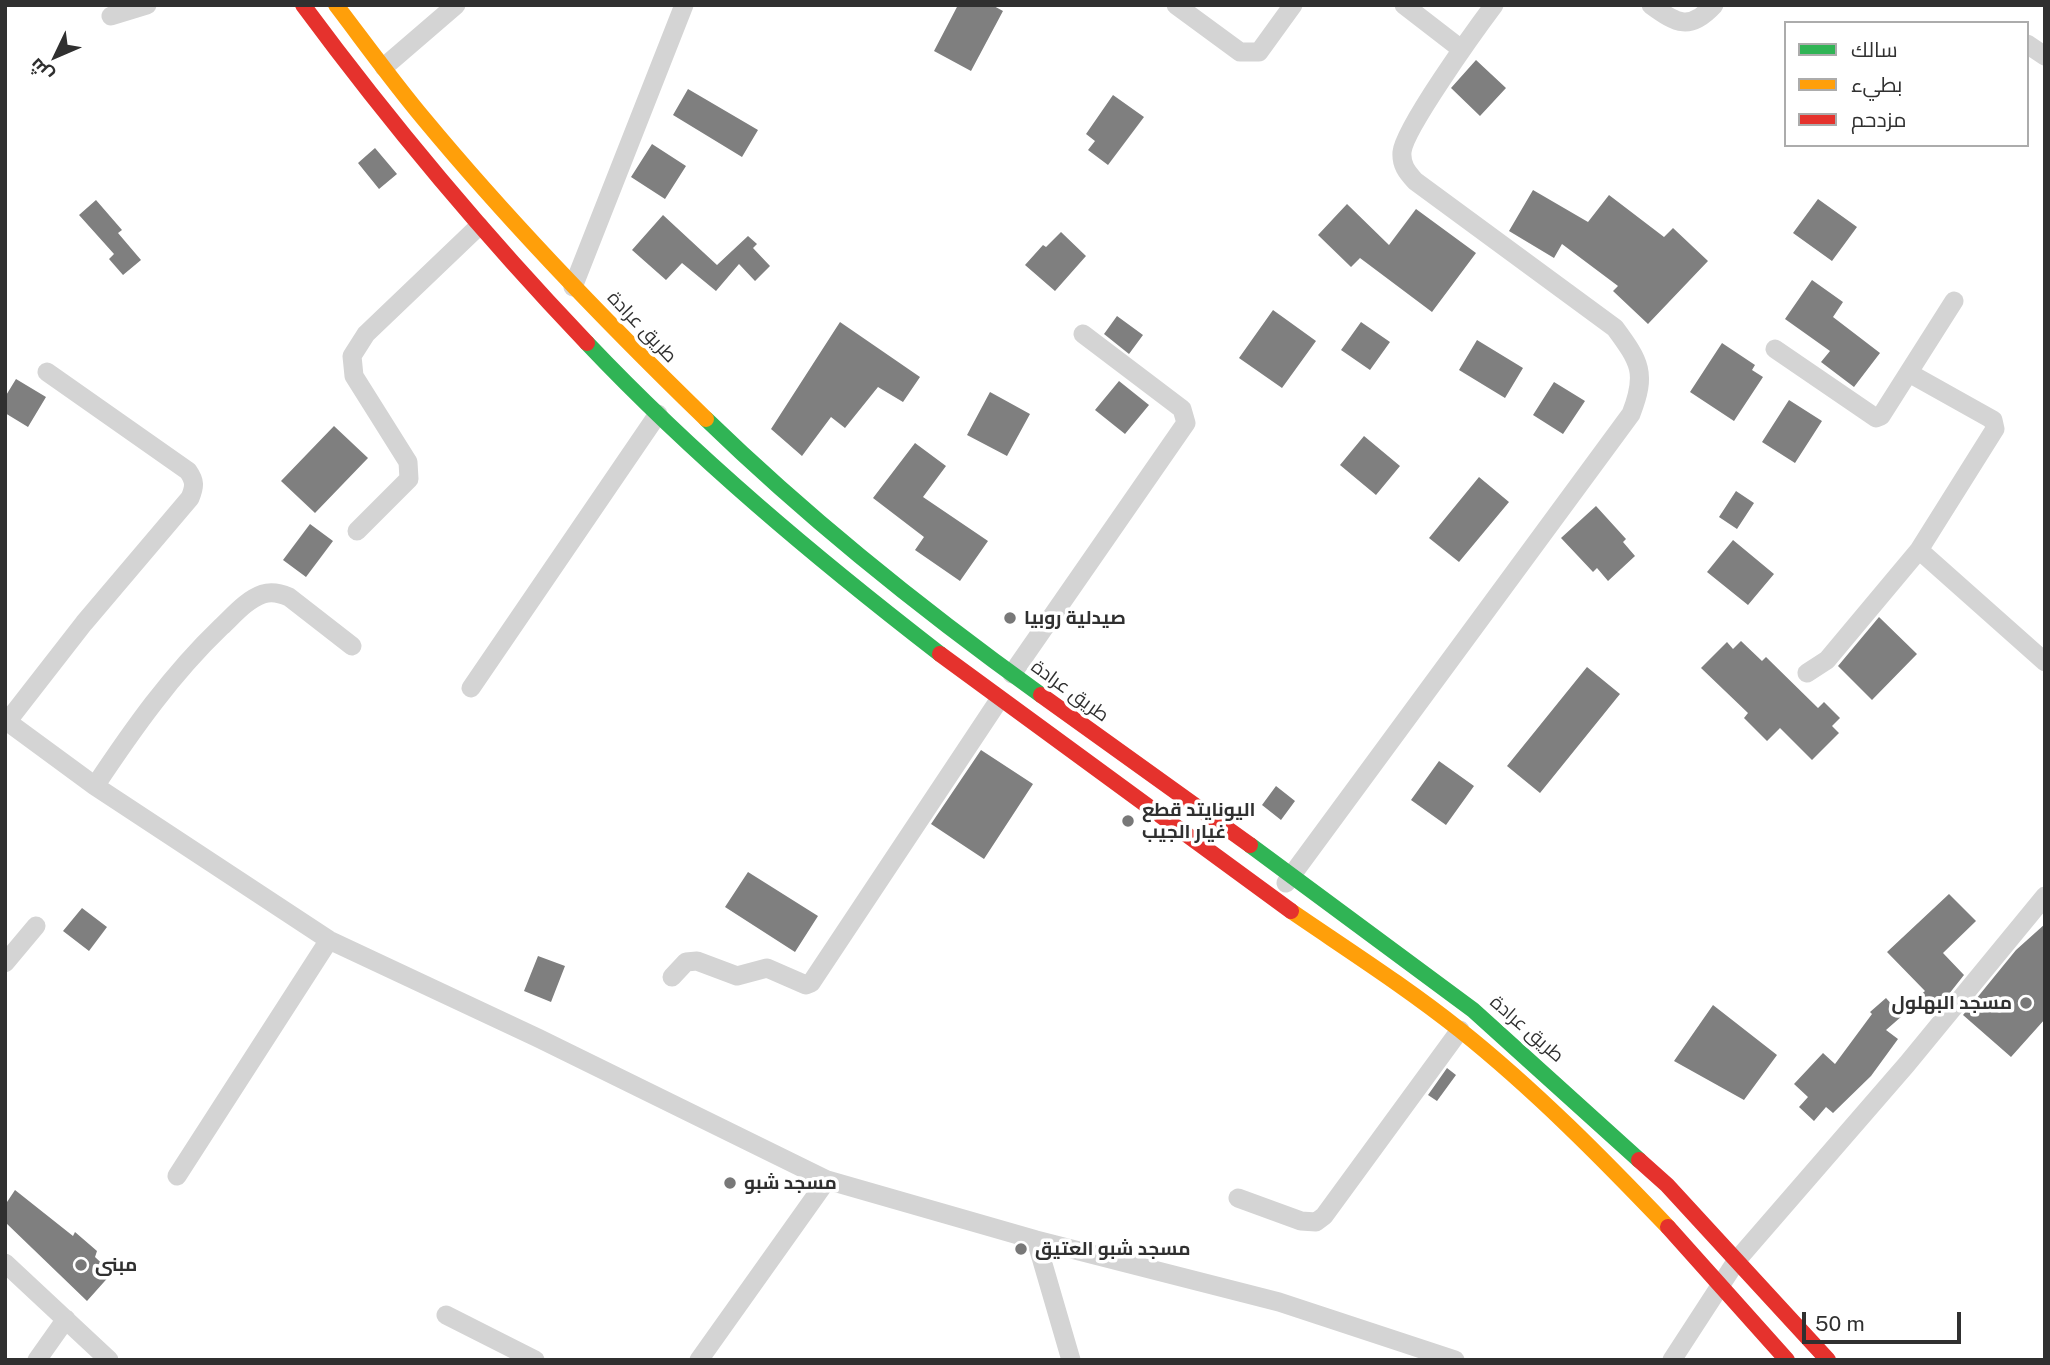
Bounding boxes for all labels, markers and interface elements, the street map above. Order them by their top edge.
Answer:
north arrow [21,21,91,91]
legend [1784,21,2029,147]
text: سالك [1851,37,1898,62]
text: ش [25,54,57,87]
text: بطيء [1851,72,1902,97]
text: مزدحم [1851,107,1906,132]
street label: طريق عرادة [602,287,682,367]
place label: صيدلية روبيا [1024,607,1126,629]
marker: صيدلية روبيا [1002,610,1018,626]
street label: طريق عرادة [1027,655,1113,727]
place label: اليونايتد قطع غيار الجيب [1142,799,1255,843]
marker: اليونايتد قطع غيار الجيب [1120,813,1136,829]
street label: طريق عرادة [1485,991,1569,1067]
place label: مسجد البهلول [1892,992,2012,1014]
marker: مسجد البهلول [2018,995,2034,1011]
place label: مسجد شبو [744,1172,837,1194]
marker: مسجد شبو [722,1175,738,1191]
place label: مسجد شبو العتيق [1035,1238,1190,1260]
marker: مسجد شبو العتيق [1013,1241,1029,1257]
place label: مبنى [95,1254,137,1276]
marker: مبنى [73,1257,89,1273]
scale bar [1805,1298,1964,1342]
text: 50 m [1815,1311,1865,1336]

